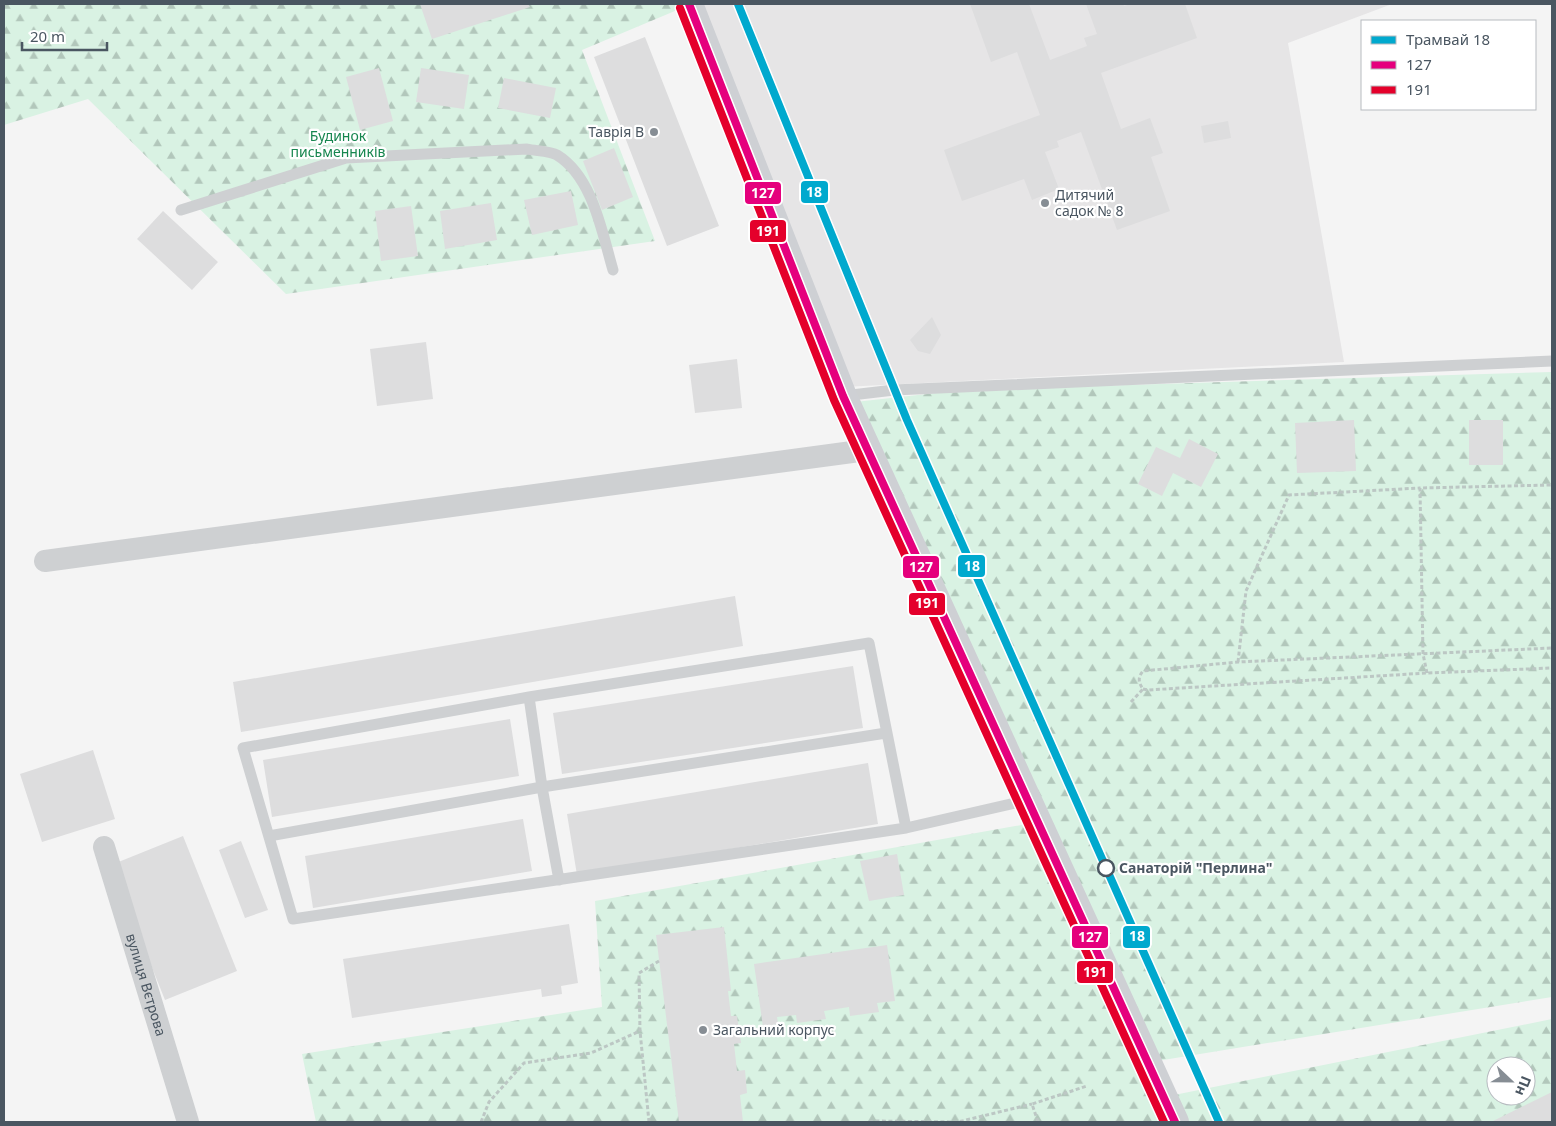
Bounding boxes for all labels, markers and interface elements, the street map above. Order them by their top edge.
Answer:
scale bar [22,20,108,52]
legend [1361,20,1536,110]
text: 20 m [30,26,65,46]
text: Трамвай 18 [1406,29,1490,49]
text: 127 [1406,54,1432,74]
text: 191 [1406,79,1432,99]
place label: Таврія В [588,122,644,141]
park label: Будинок письменників [290,126,386,161]
marker: Таврія В [648,126,660,138]
line badge: 18 [800,180,829,204]
line badge: 127 [744,181,782,205]
text: 18 [806,182,822,201]
text: 127 [751,183,775,202]
place label: Дитячий садок № 8 [1055,185,1124,220]
marker: Дитячий садок № 8 [1039,197,1051,209]
line badge: 191 [749,219,787,243]
text: 191 [756,221,780,240]
line badge: 18 [957,554,986,578]
line badge: 127 [902,555,940,579]
text: 18 [964,556,980,575]
text: 127 [909,557,933,576]
line badge: 191 [908,592,946,616]
text: 191 [915,593,939,612]
place label: Санаторій "Перлина" [1119,858,1272,877]
marker: Санаторій "Перлина" [1097,859,1115,877]
line badge: 127 [1071,925,1109,949]
line badge: 18 [1122,925,1151,949]
text: 18 [1129,926,1145,945]
text: 127 [1078,927,1102,946]
street label: вулиця Вєтрова [122,931,171,1038]
line badge: 191 [1076,960,1114,984]
text: 191 [1083,962,1107,981]
place label: Загальний корпус [713,1020,834,1039]
marker: Загальний корпус [697,1024,709,1036]
north arrow [1486,1056,1536,1106]
text: Пн [1511,1073,1536,1099]

